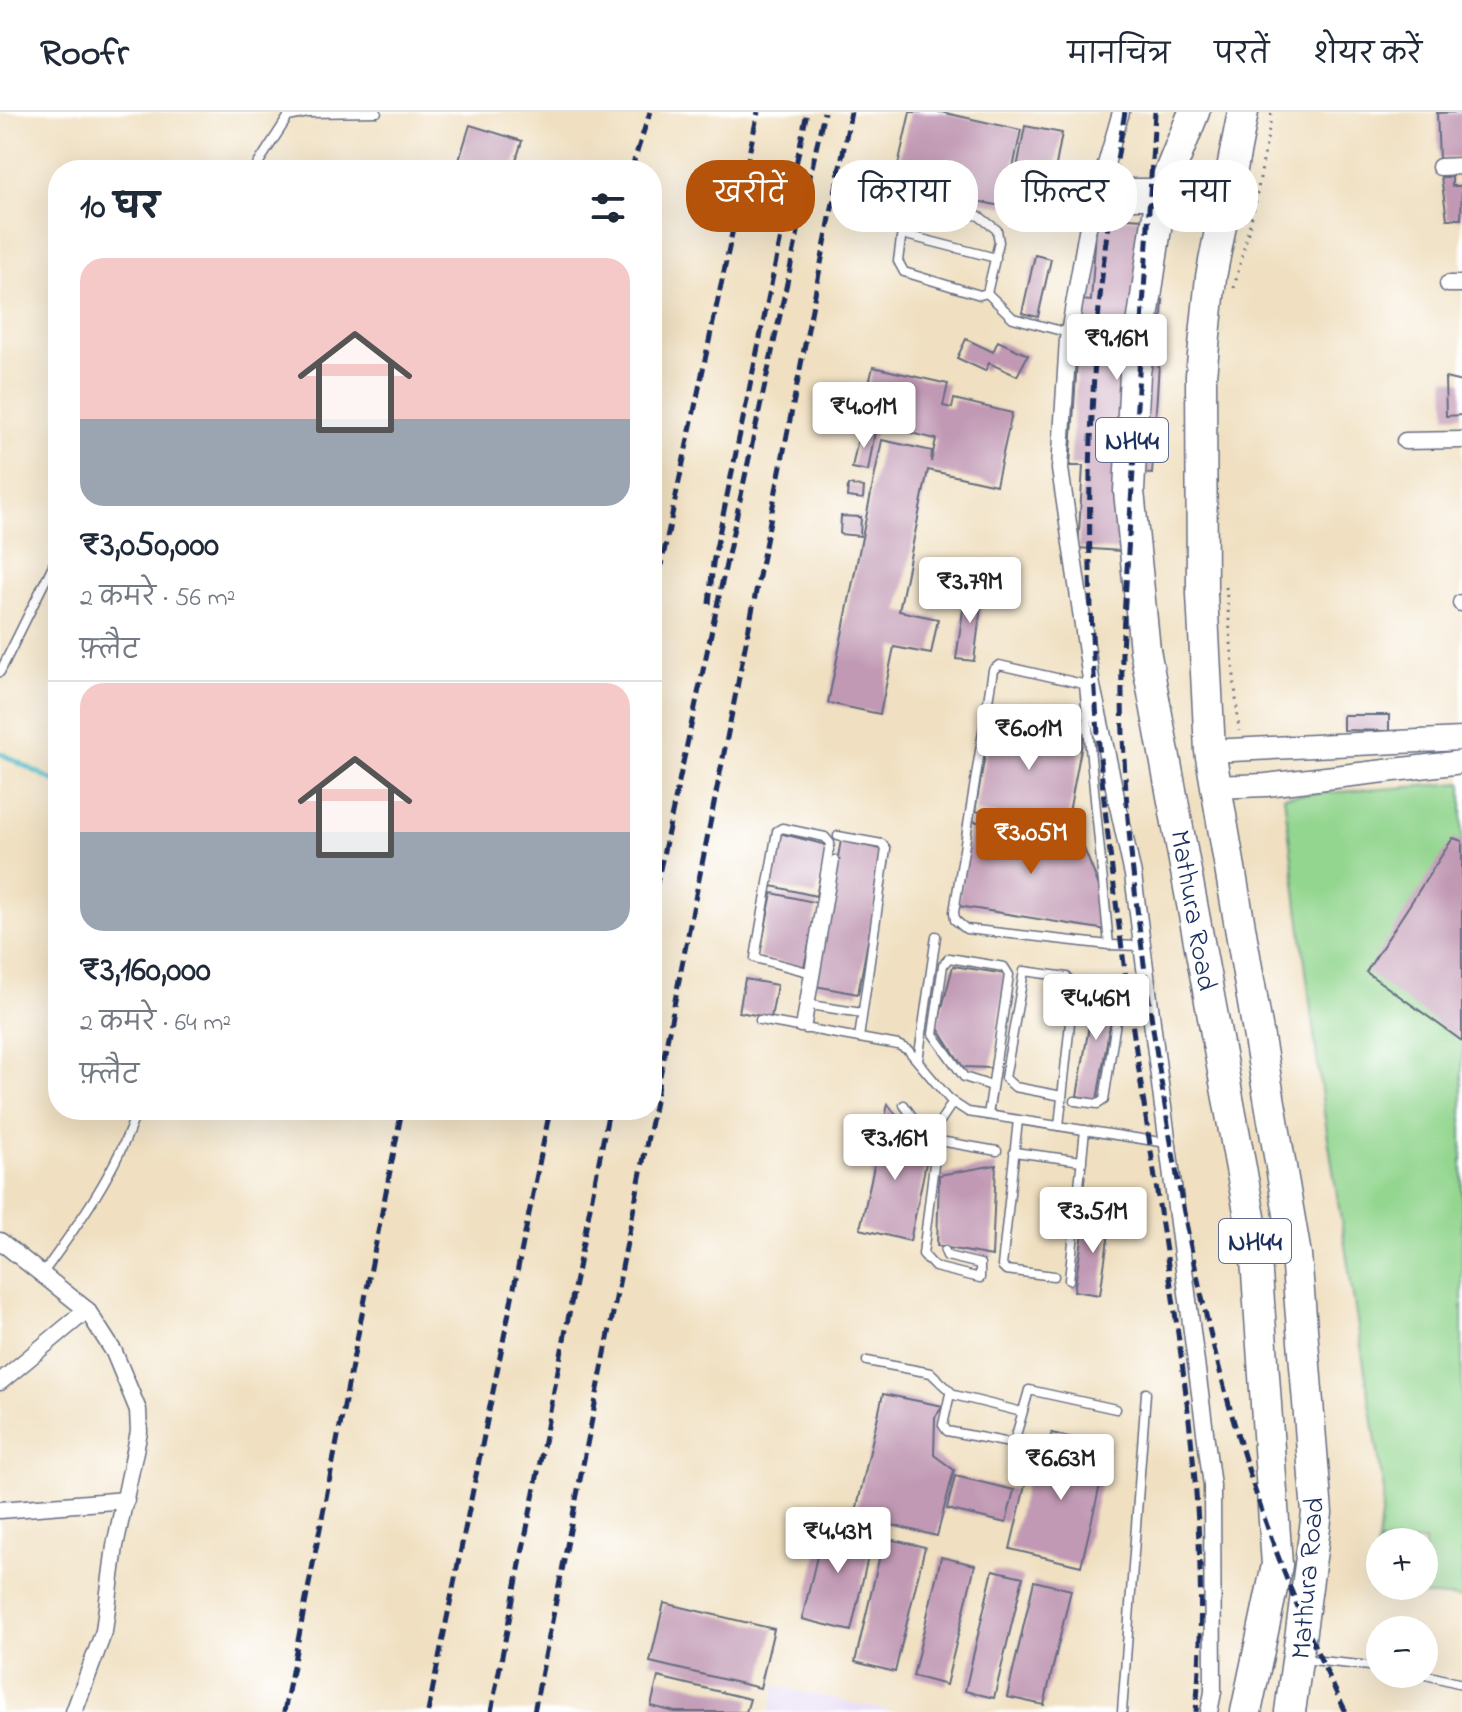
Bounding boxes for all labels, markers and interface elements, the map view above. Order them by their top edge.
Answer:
text: Roofr [40,27,129,83]
text: मानचित्र [1068,36,1170,77]
text: परतें [1214,36,1269,77]
text: शेयर करें [1313,36,1422,77]
chip: खरीदें [686,160,815,232]
chip: किराया [831,160,978,232]
chip: फ़िल्टर [994,160,1137,232]
chip: नया [1153,160,1258,232]
text: 10 घर [80,184,159,234]
icon: filters [586,186,630,230]
icon: home [283,310,427,454]
pin: ₹9.16M [1052,314,1182,382]
text: ₹9.16M [1085,321,1149,359]
pin: ₹4.01M [799,382,929,450]
text: ₹4.01M [831,389,897,427]
road number: NH44 [1096,418,1168,462]
text: ₹3,050,000 [80,522,219,572]
pin: ₹3.79M [905,557,1035,625]
text: ₹3.79M [937,564,1003,602]
text: 2 कमरे · 56 m² [80,580,235,618]
text: फ़्लैट [80,633,139,671]
pin: ₹6.01M [964,704,1094,772]
text: ₹6.01M [995,711,1063,749]
icon: home [283,735,427,879]
pin: ₹3.05M [966,808,1096,876]
text: ₹3.05M [994,815,1068,853]
street label: Mathura Road [1157,827,1226,994]
text: ₹3,160,000 [80,947,211,997]
pin: ₹4.46M [1031,974,1161,1042]
text: ₹4.46M [1061,981,1131,1019]
text: 2 कमरे · 64 m² [80,1005,231,1043]
text: फ़्लैट [80,1058,139,1096]
pin: ₹3.16M [830,1114,960,1182]
text: ₹3.16M [861,1121,929,1159]
pin: ₹3.51M [1028,1187,1158,1255]
text: ₹3.51M [1058,1194,1128,1232]
road number: NH44 [1219,1219,1291,1263]
pin: ₹6.63M [996,1434,1126,1502]
text: ₹6.63M [1026,1441,1096,1479]
street label: Mathura Road [1282,1495,1337,1661]
pin: ₹4.43M [773,1507,903,1575]
text: ₹4.43M [804,1514,872,1552]
map controls [1366,1528,1438,1688]
button: + [1366,1528,1438,1600]
button: − [1366,1616,1438,1688]

